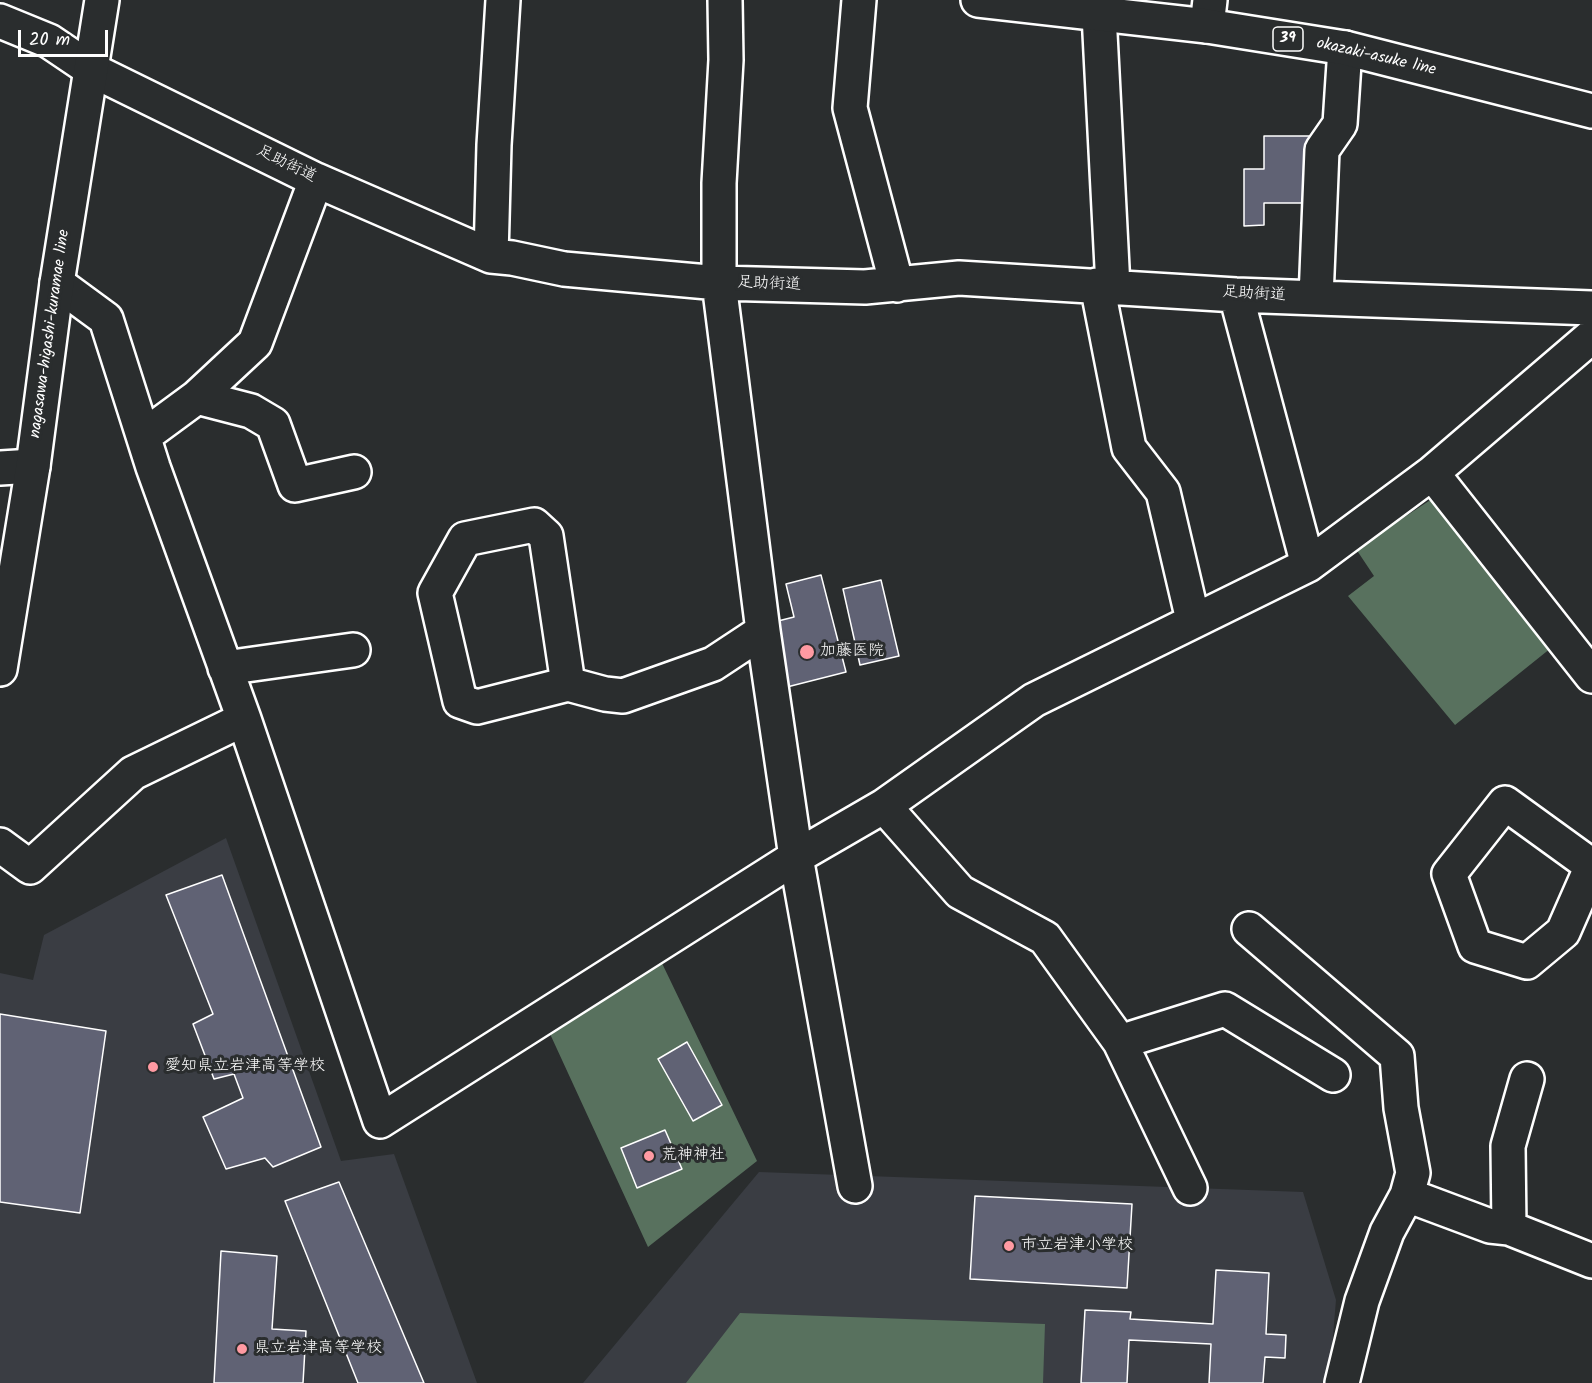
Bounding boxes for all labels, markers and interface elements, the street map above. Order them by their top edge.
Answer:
scale bar [21,18,111,56]
text: 20 m [29,26,70,55]
road number: 39 [1273,27,1303,51]
street label: okazaki-asuke line [1314,35,1438,81]
street label: 足助街道 [253,142,319,188]
street label: nagasawa-higashi-kuramae line [27,228,75,440]
street label: 足助街道 [737,274,801,296]
street label: 足助街道 [1222,284,1286,306]
place label: 加藤医院 [820,642,884,662]
marker: 加藤医院 [798,643,816,661]
place label: 愛知県立岩津高等学校 [165,1057,325,1077]
marker: 愛知県立岩津高等学校 [146,1060,160,1074]
place label: 荒神神社 [661,1146,725,1166]
marker: 荒神神社 [642,1149,656,1163]
place label: 市立岩津小学校 [1021,1236,1133,1256]
marker: 市立岩津小学校 [1002,1239,1016,1253]
place label: 県立岩津高等学校 [254,1339,382,1359]
marker: 県立岩津高等学校 [235,1342,249,1356]

